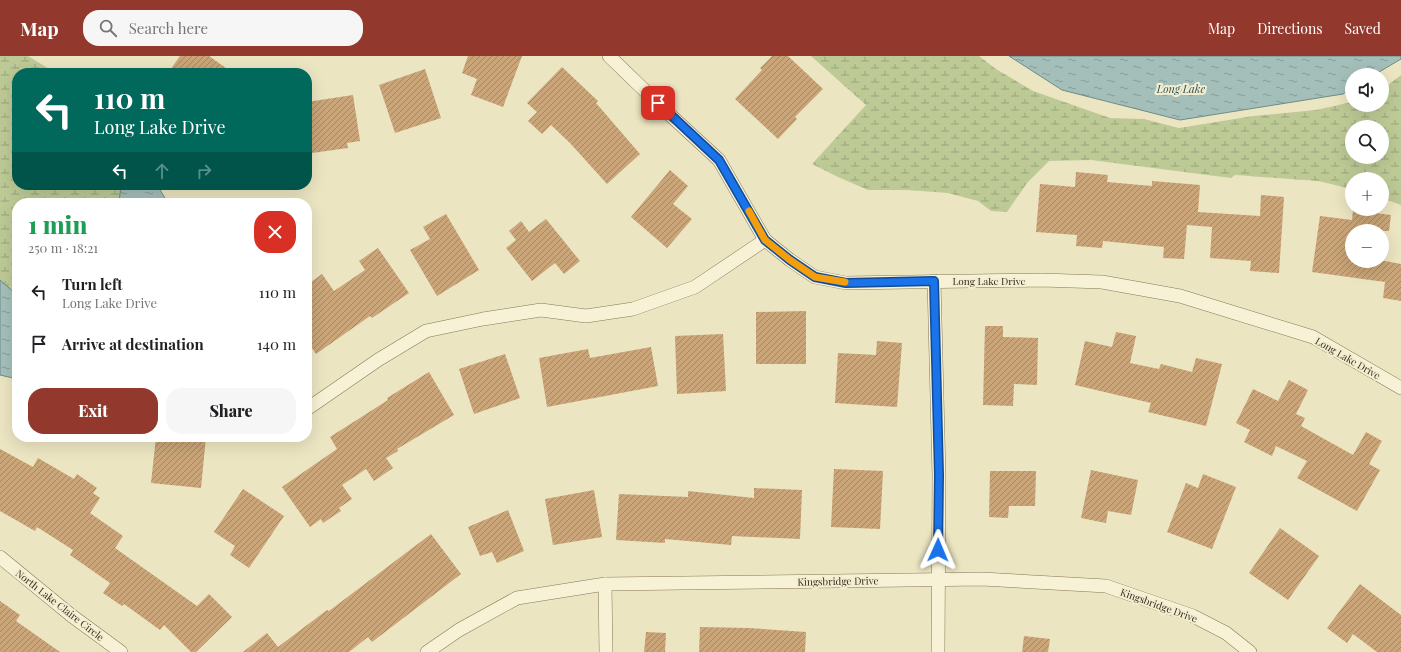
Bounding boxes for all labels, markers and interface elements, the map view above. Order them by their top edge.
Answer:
search box [83,10,363,46]
text: Map [20,15,59,41]
icon: search [97,17,119,39]
text: Search here [129,18,208,38]
text: Map [1208,19,1235,38]
text: Directions [1257,19,1323,38]
text: Saved [1345,19,1381,38]
map controls [1345,68,1389,268]
button: sound [1345,68,1389,112]
text: 110 m [94,79,165,116]
water label: Long Lake [1156,81,1206,96]
icon: left [28,84,80,136]
pin [641,86,675,120]
icon: arrive [647,92,669,114]
text: Long Lake Drive [94,115,226,139]
button: search [1345,120,1389,164]
icon: left [109,160,131,182]
icon: ahead [151,160,173,182]
icon: right [193,160,215,182]
button: + [1345,172,1389,216]
text: 1 min [28,208,87,240]
button: close [254,211,296,253]
button: − [1345,224,1389,268]
text: 250 m · 18:21 [28,239,98,256]
text: Turn left [62,274,123,294]
street label: Long Lake Drive [952,274,1026,288]
icon: left [28,281,50,303]
text: 110 m [259,282,296,302]
text: Long Lake Drive [62,294,157,311]
icon: arrive [28,333,50,355]
text: Arrive at destination [62,334,204,354]
text: 140 m [257,334,296,354]
street label: Long Lake Drive [1313,334,1383,382]
button: Exit [28,388,158,434]
button: Share [166,388,296,434]
position arrow [917,529,959,571]
street label: North Lake Claire Circle [13,566,107,644]
street label: Kingsbridge Drive [797,573,879,589]
street label: Kingsbridge Drive [1119,585,1199,625]

